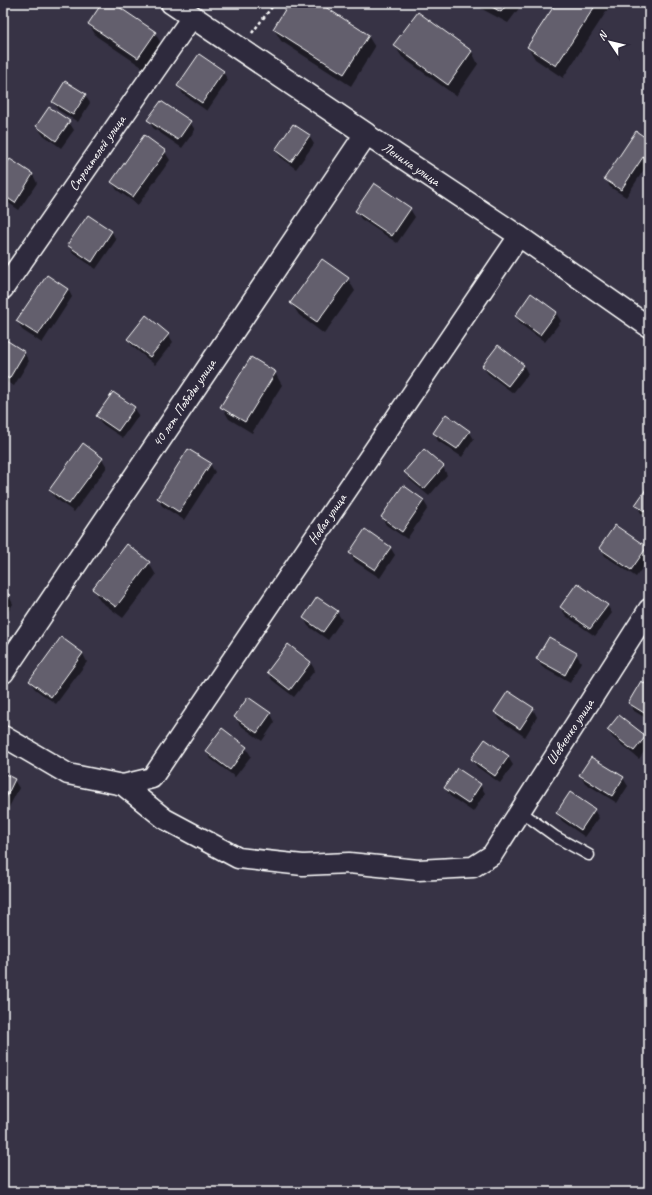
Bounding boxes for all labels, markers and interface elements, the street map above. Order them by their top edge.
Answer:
north arrow [590,22,630,62]
text: N [594,28,611,43]
street label: Строителей улица [65,111,130,194]
street label: Ленина улица [379,138,444,190]
street label: 40 лет Победы улица [148,355,220,450]
street label: Новая улица [304,489,351,547]
street label: Шевченко улица [542,695,598,768]

